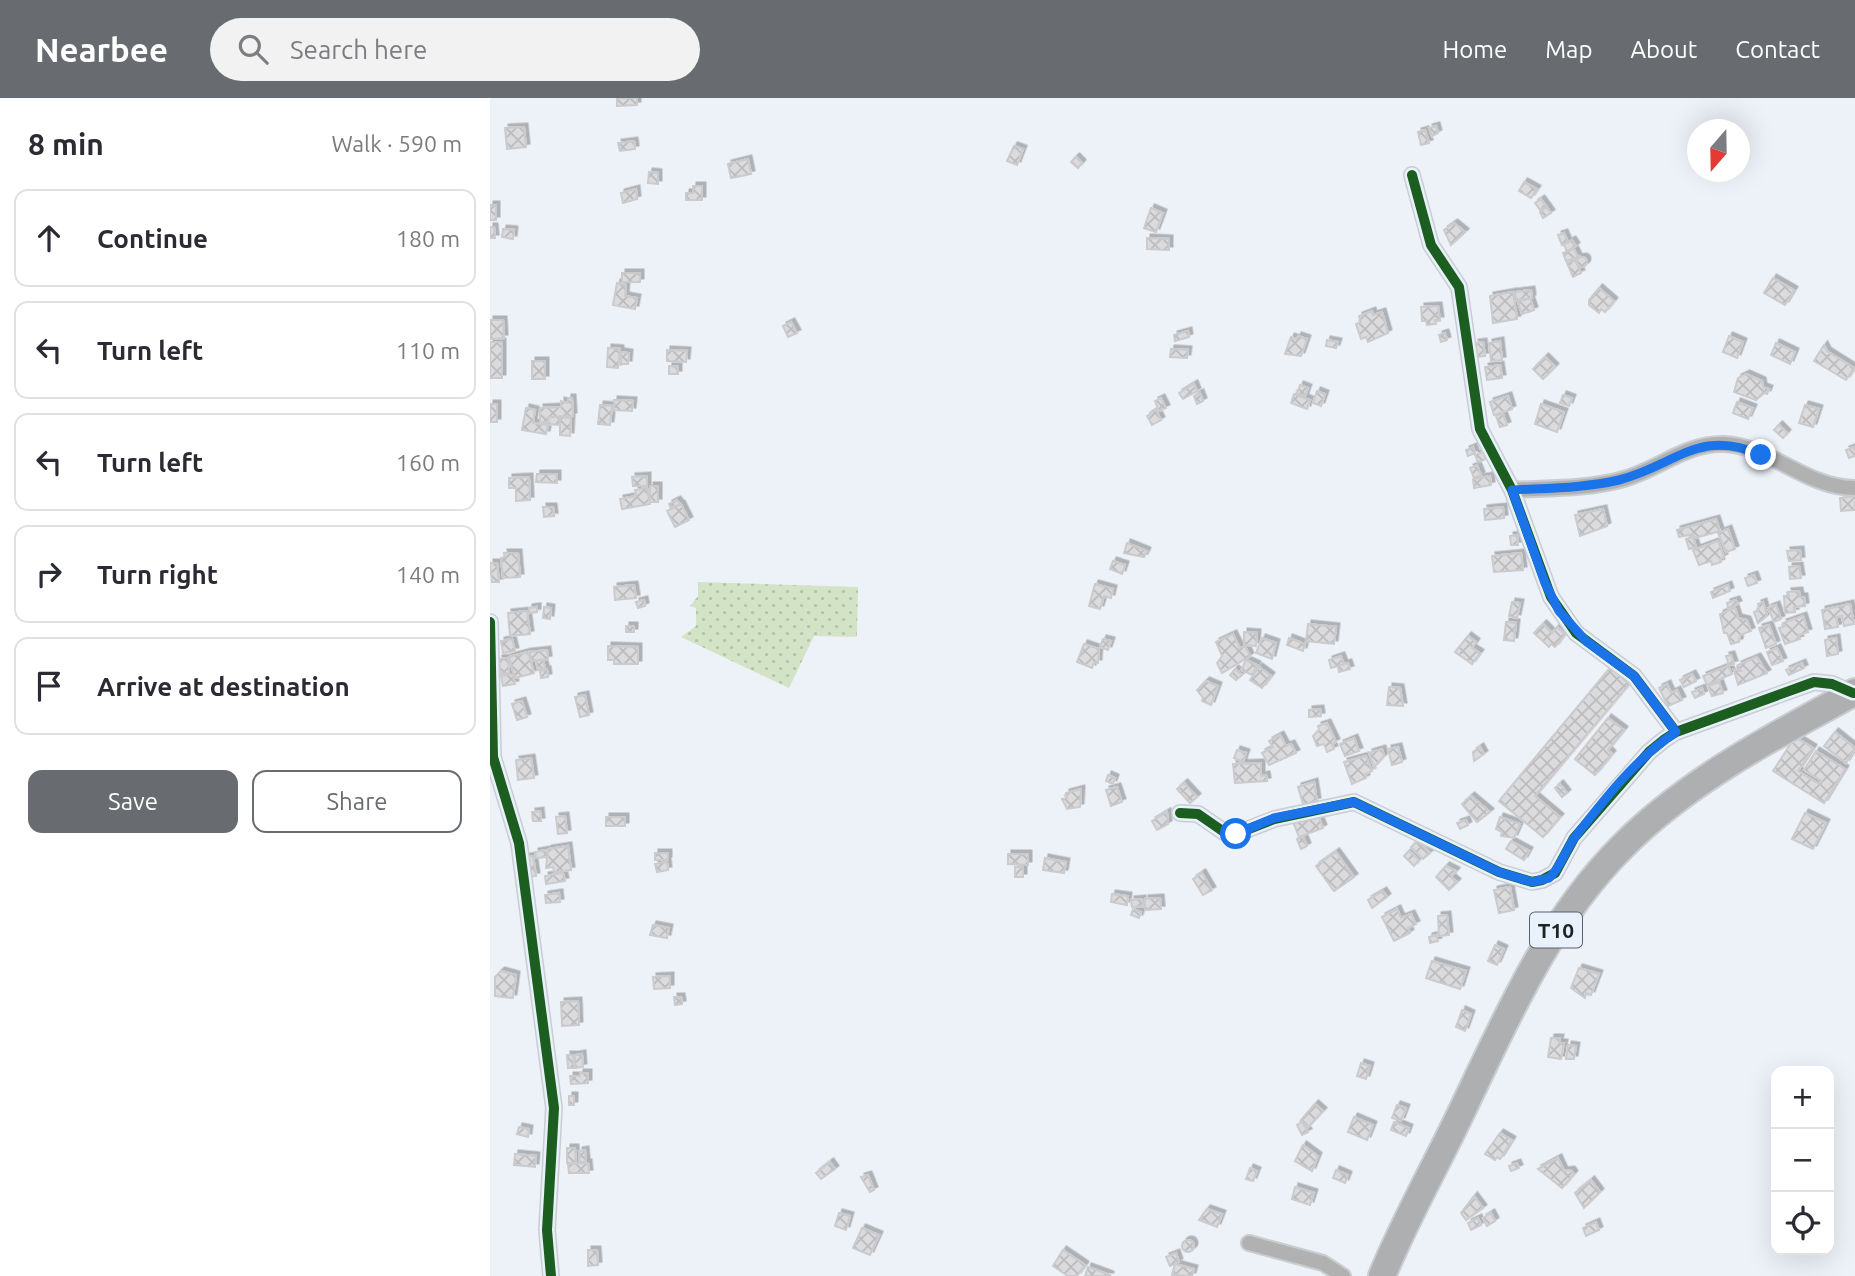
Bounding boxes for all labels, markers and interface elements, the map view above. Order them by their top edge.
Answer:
search box [210,18,700,81]
icon: search [234,30,272,68]
text: Nearbee [35,31,168,68]
text: Search here [290,35,427,64]
text: Home [1442,36,1507,63]
text: Map [1545,36,1592,63]
text: About [1630,36,1697,63]
text: Contact [1735,36,1820,63]
north arrow [1687,119,1750,182]
text: 8 min [28,127,104,161]
text: Walk · 590 m [331,131,462,156]
icon: ahead [30,219,68,257]
text: Continue [97,224,208,253]
text: 180 m [396,226,460,251]
icon: left [30,331,68,369]
text: Turn left [97,336,203,365]
text: 110 m [396,338,460,363]
route end [1745,439,1776,470]
icon: left [30,443,68,481]
text: Turn left [97,448,203,477]
text: 160 m [396,450,460,475]
icon: right [30,555,68,593]
text: Turn right [97,560,218,589]
text: 140 m [396,562,460,587]
icon: arrive [30,667,68,705]
text: Arrive at destination [97,672,350,701]
button: Save [28,770,238,833]
button: Share [252,770,462,833]
route start [1220,818,1251,849]
road number: T10 [1530,912,1582,948]
map controls [1771,1066,1834,1255]
button: + [1771,1066,1834,1129]
button: − [1771,1129,1834,1192]
button: locate [1771,1192,1834,1255]

